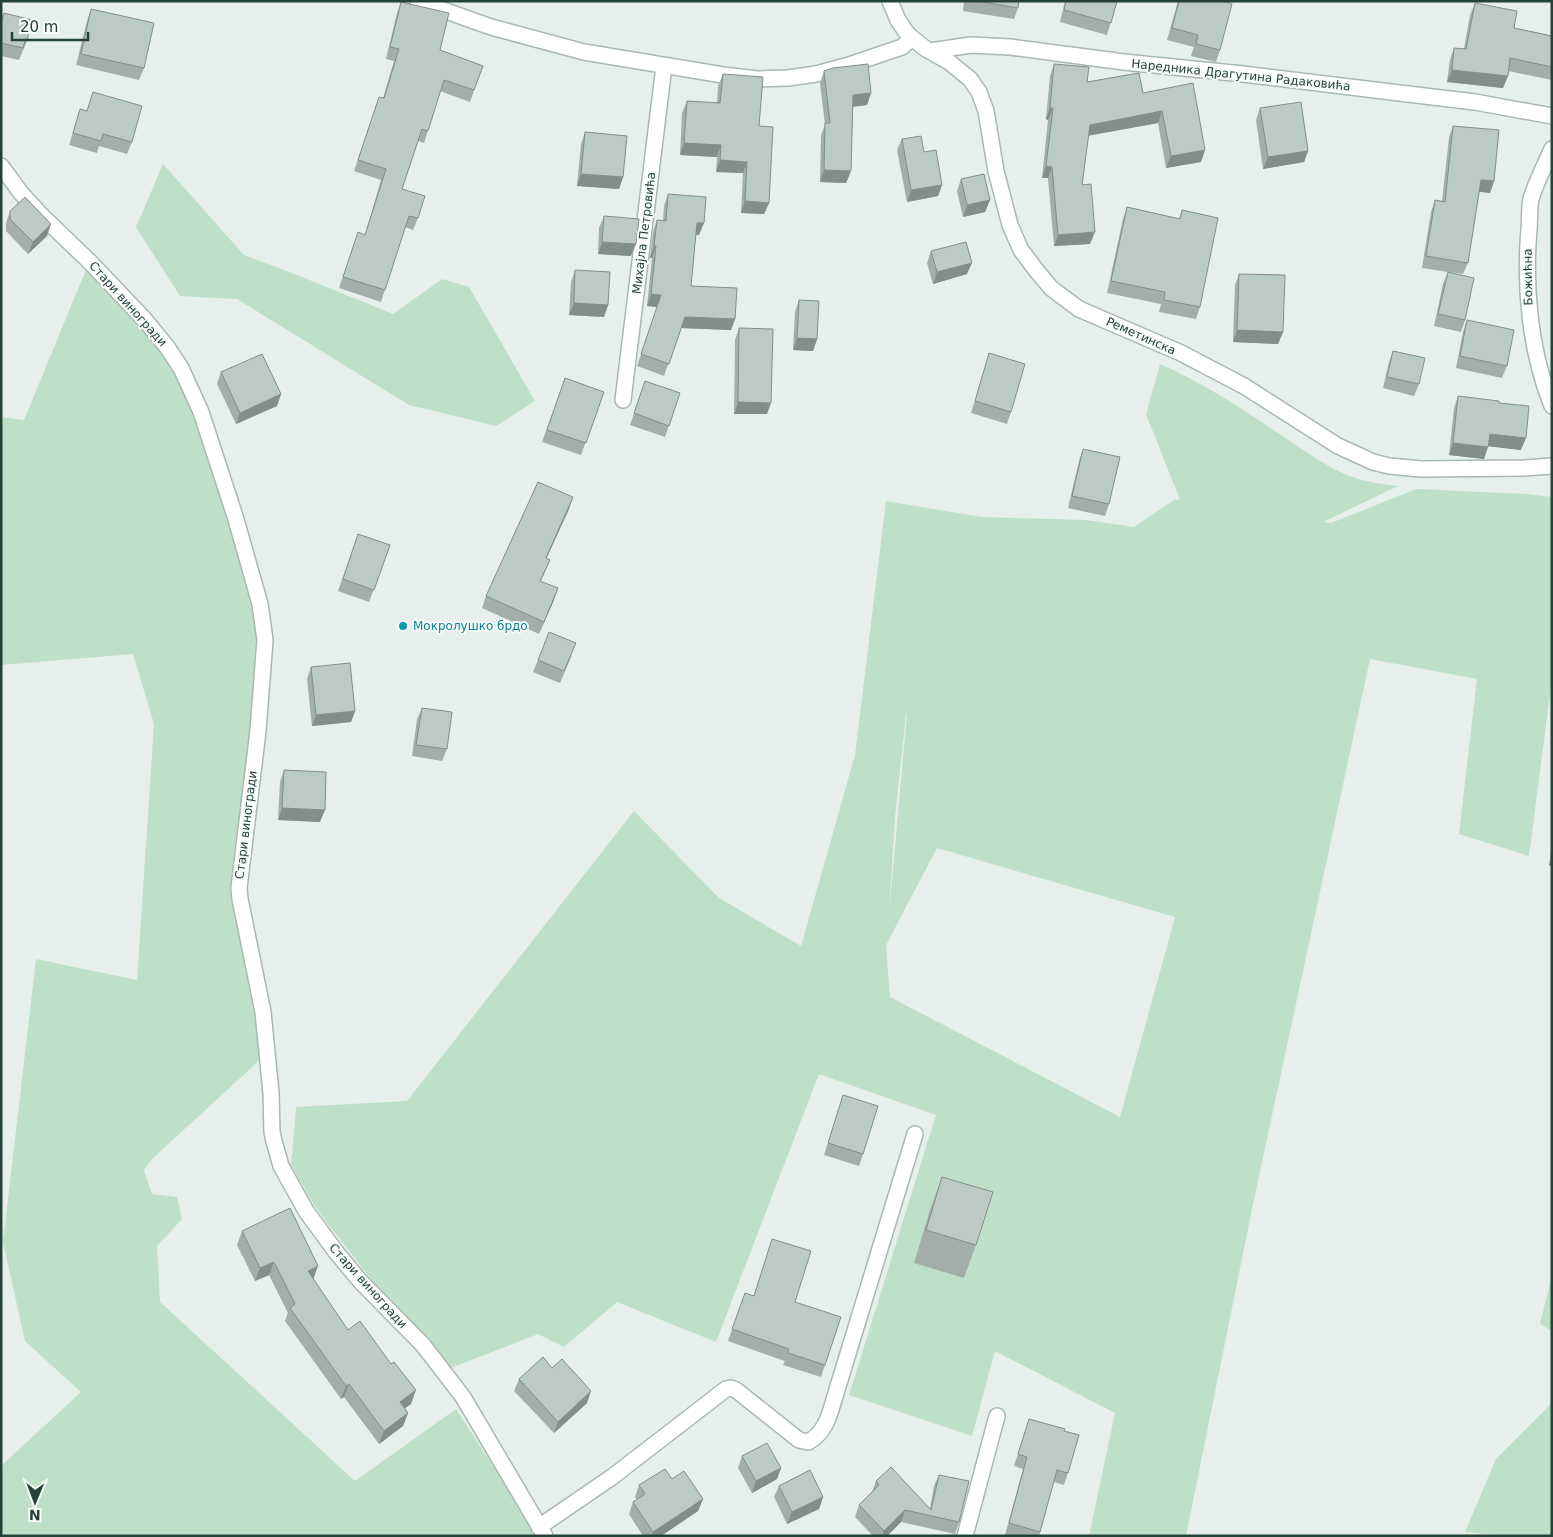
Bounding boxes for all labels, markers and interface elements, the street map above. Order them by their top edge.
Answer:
scale bar [12,10,89,42]
text: 20 m [20,18,58,36]
street label: Наредника Драгутина Радаковића [1131,57,1351,93]
street label: Михајла Петровића [630,171,658,295]
street label: Божићна [1521,248,1535,306]
street label: Стари виногради [86,259,170,349]
street label: Реметинска [1104,314,1178,358]
place label: Мокролушко брдо [413,619,528,633]
marker: Мокролушко брдо [397,620,409,632]
street label: Стари виногради [232,770,260,880]
street label: Стари виногради [326,1241,410,1331]
north arrow [10,1477,60,1527]
text: N [29,1507,41,1523]

